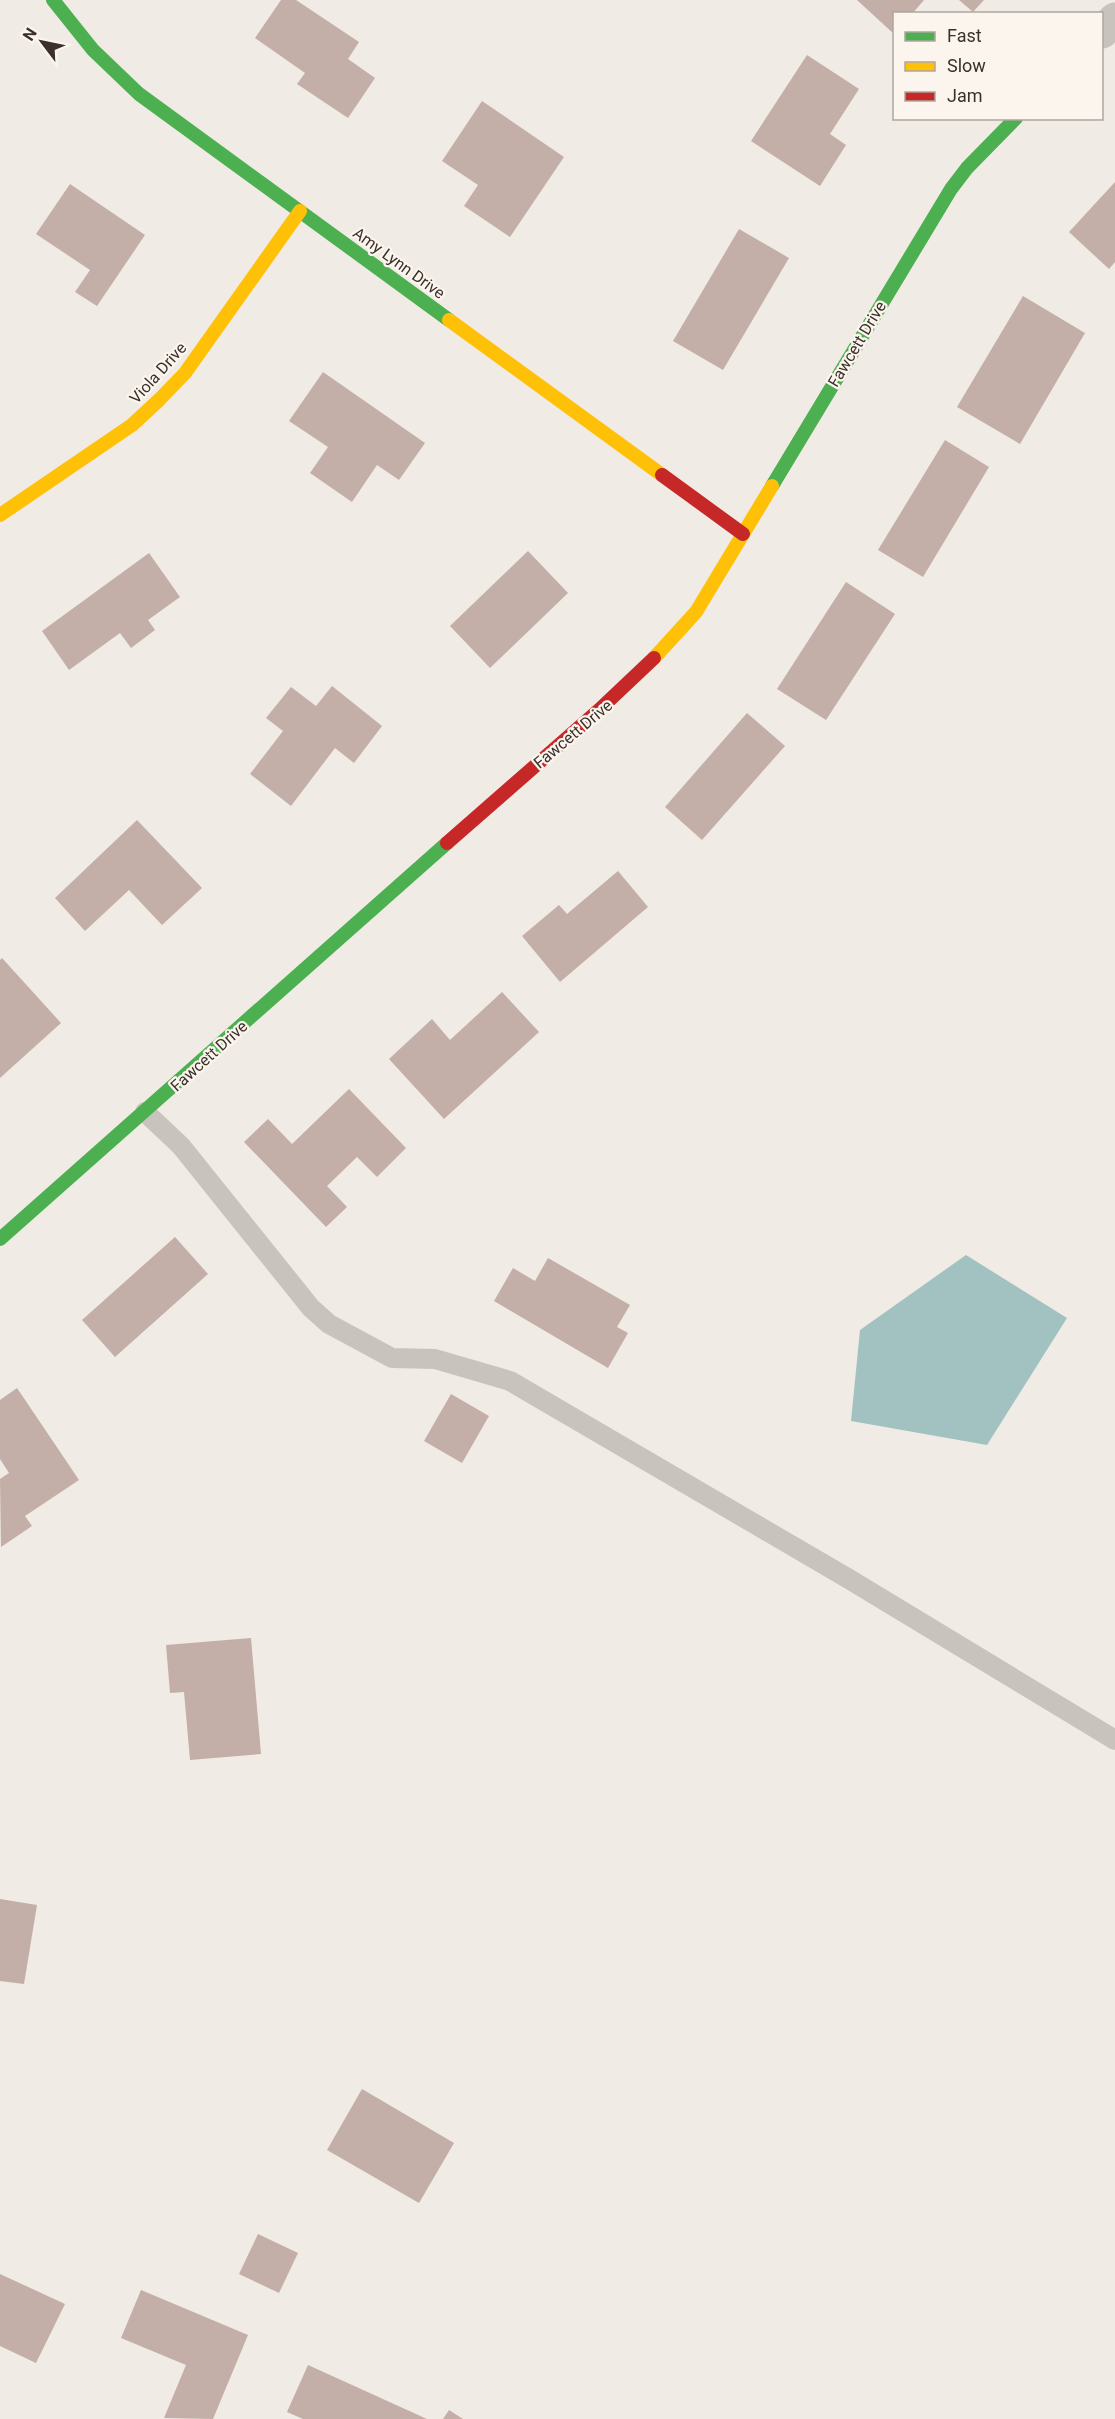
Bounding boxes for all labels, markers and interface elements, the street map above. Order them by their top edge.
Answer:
north arrow [12,12,72,72]
legend [893,12,1103,120]
text: N [19,24,41,44]
text: Fast [947,25,982,46]
text: Slow [947,55,986,76]
text: Jam [947,85,983,106]
street label: Amy Lynn Drive [349,223,449,303]
street label: Fawcett Drive [824,298,890,390]
street label: Viola Drive [126,339,190,407]
street label: Fawcett Drive [530,696,616,772]
street label: Fawcett Drive [167,1017,251,1095]

